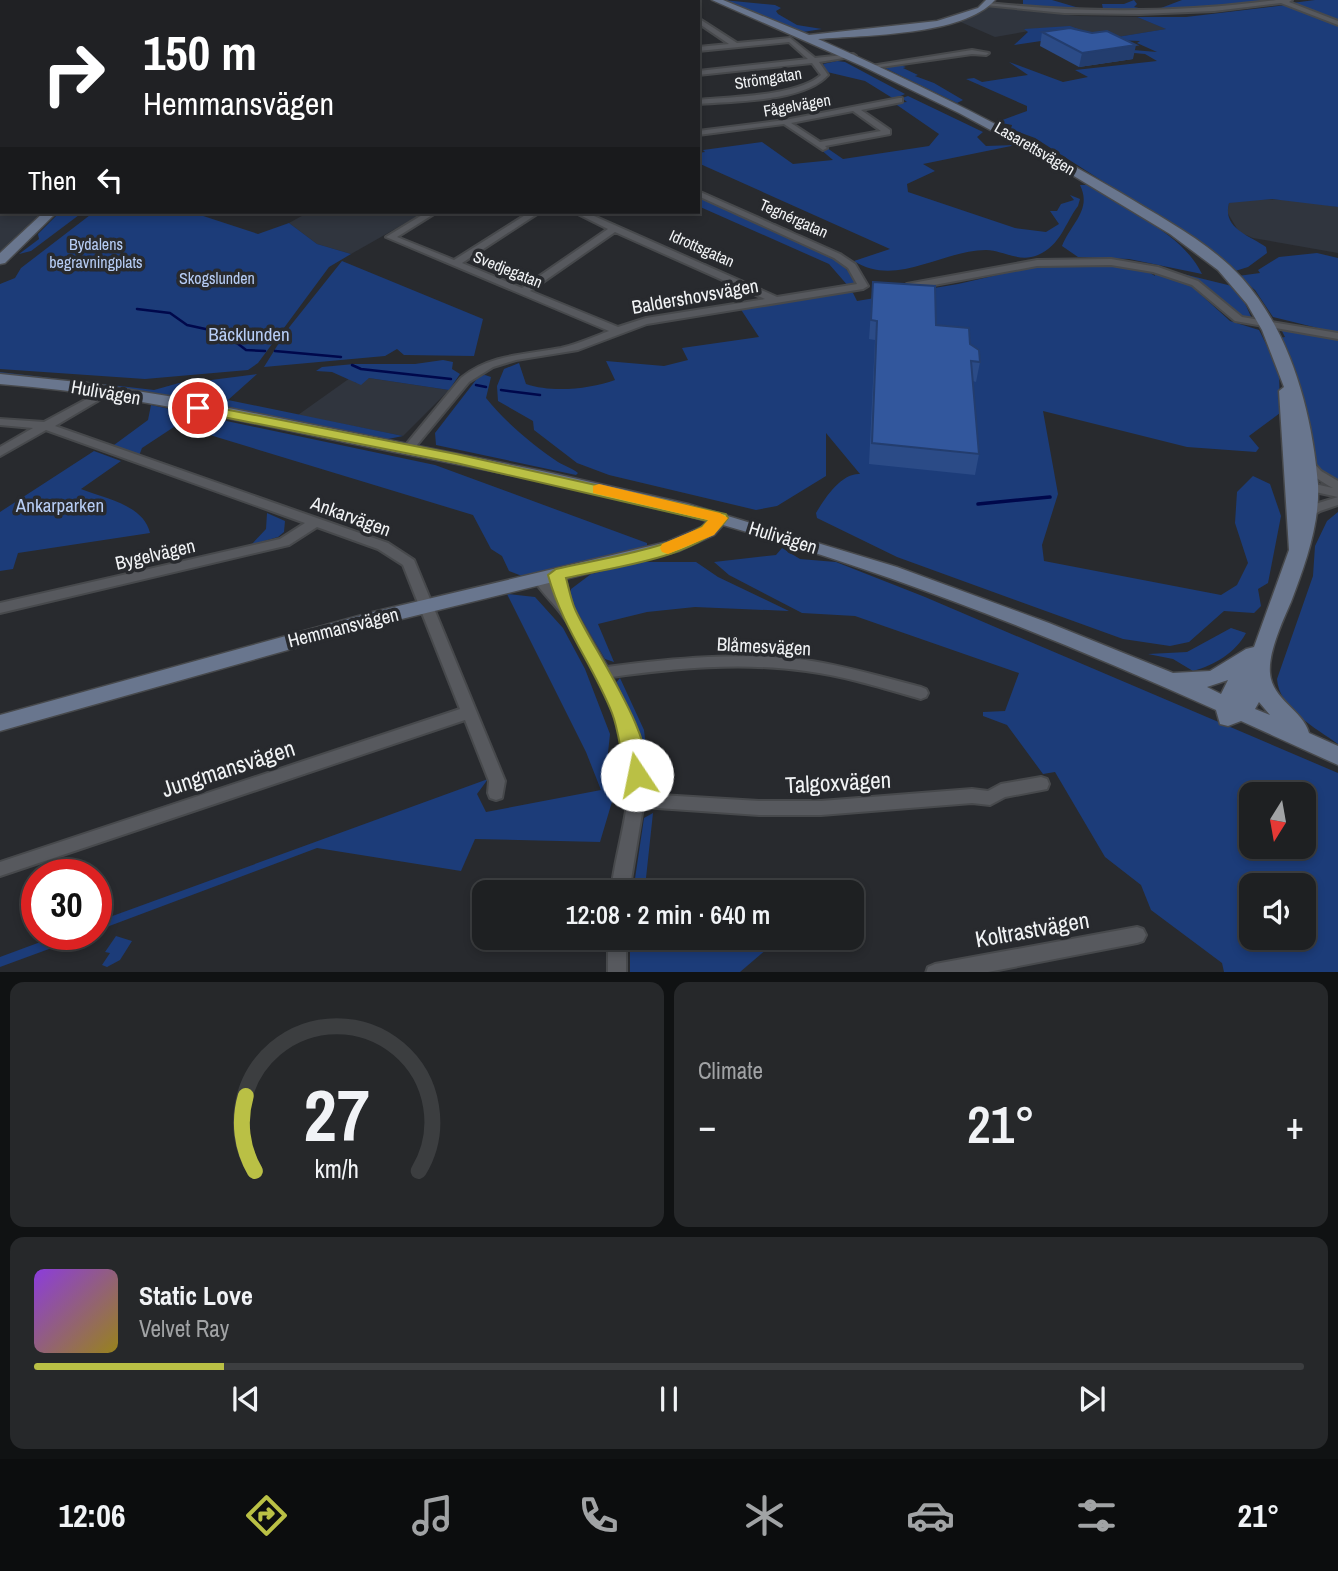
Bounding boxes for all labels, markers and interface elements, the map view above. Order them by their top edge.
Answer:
text: 150 m [143,19,257,85]
icon: right [28,28,119,119]
street label: Strömgatan [733,62,803,94]
text: Hemmansvägen [143,82,334,125]
street label: Fågelvägen [762,88,832,122]
street label: Lasarettsvägen [991,116,1079,180]
icon: left [91,161,129,199]
text: Then [28,163,77,198]
street label: Tegnérgatan [756,193,832,243]
street label: Idrottsgatan [666,224,738,272]
park label: Bydalens begravningplats [49,233,143,273]
street label: Svedjegatan [470,245,546,293]
park label: Skogslunden [179,267,255,289]
street label: Baldershovsvägen [630,272,760,320]
park label: Bäcklunden [208,321,290,347]
street label: Hulivägen [69,373,143,411]
pin [168,378,228,438]
icon: arrive [179,389,217,427]
street label: Ankarvägen [307,489,395,542]
park label: Ankarparken [15,492,104,518]
street label: Hulivägen [746,514,820,560]
street label: Bygelvägen [112,532,198,576]
street label: Hemmansvägen [285,601,401,653]
street label: Blåmesvägen [716,631,812,661]
street label: Jungmansvägen [157,732,299,804]
position arrow [600,738,674,812]
street label: Talgoxvägen [784,764,892,800]
north arrow [1239,782,1316,859]
map controls [1239,782,1316,950]
speed limit sign: 30 [21,859,112,950]
button: sound [1239,873,1316,950]
text: 12:08 · 2 min · 640 m [566,897,770,932]
street label: Koltrastvägen [973,904,1091,954]
text: Climate [698,1055,763,1086]
text: 27 [304,1066,370,1164]
text: 21° [967,1089,1035,1159]
text: − [698,1100,716,1151]
text: + [1286,1100,1304,1151]
text: km/h [315,1151,359,1185]
text: Static Love [139,1278,253,1313]
text: Velvet Ray [139,1313,229,1344]
icon: previous [227,1380,265,1418]
icon: pause [650,1380,688,1418]
icon: next [1073,1380,1111,1418]
icon: directions [242,1491,291,1540]
icon: music [408,1491,457,1540]
icon: phone [574,1491,623,1540]
icon: climate [740,1491,789,1540]
icon: car [906,1491,955,1540]
icon: filters [1072,1491,1121,1540]
text: 12:06 [58,1494,126,1537]
text: 21° [1238,1494,1280,1537]

